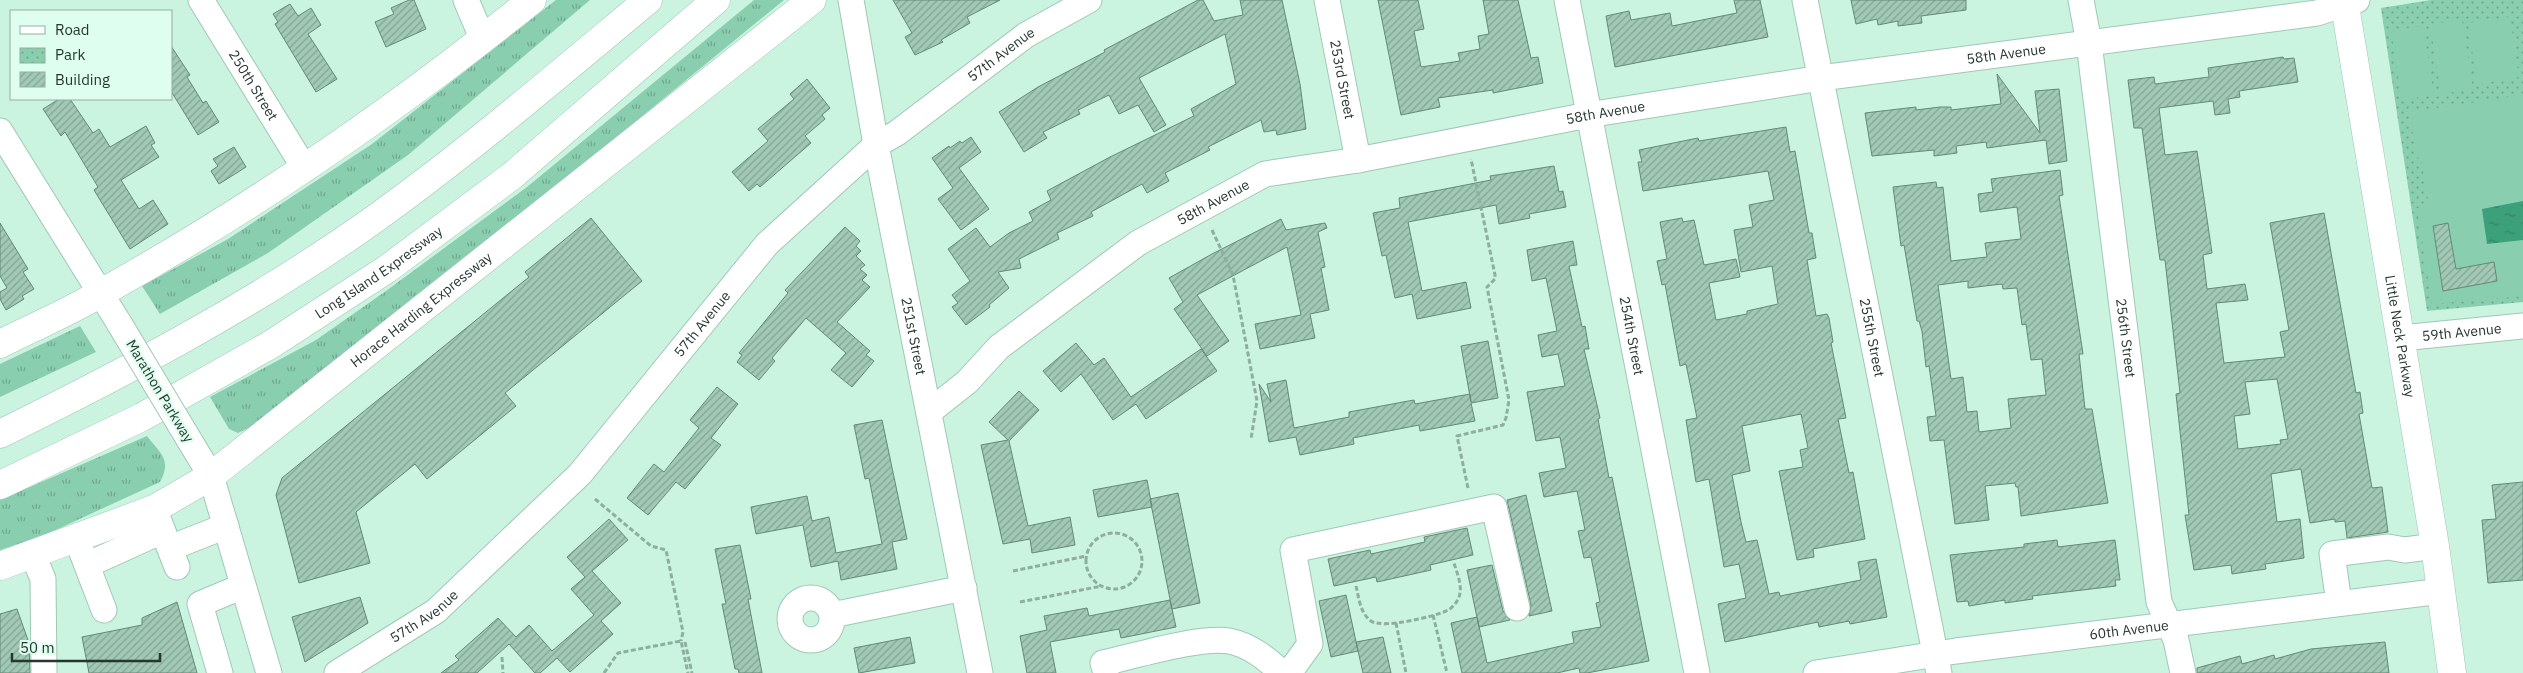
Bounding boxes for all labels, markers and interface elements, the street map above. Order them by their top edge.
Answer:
legend [10,10,172,100]
text: Road [55,20,90,39]
street label: 57th Avenue [964,23,1038,85]
street label: 253rd Street [1326,38,1359,121]
street label: 58th Avenue [1965,40,2047,68]
text: Park [55,45,85,64]
street label: 250th Street [225,46,282,124]
text: Building [55,70,110,89]
street label: 58th Avenue [1564,97,1647,128]
street label: 58th Avenue [1174,175,1253,229]
street label: Long Island Expressway [311,222,446,323]
street label: Horace Harding Expressway [347,248,495,371]
street label: Little Neck Parkway [2381,274,2419,399]
street label: 57th Avenue [670,287,734,361]
street label: 254th Street [1615,295,1648,377]
street label: 251st Street [897,296,930,377]
street label: 255th Street [1856,296,1889,378]
street label: 256th Street [2112,297,2140,379]
street label: 59th Avenue [2421,319,2503,345]
street label: Marathon Parkway [122,336,198,446]
street label: 57th Avenue [387,586,462,647]
street label: 60th Avenue [2088,616,2170,643]
scale bar [12,630,160,662]
text: 50 m [20,638,55,657]

